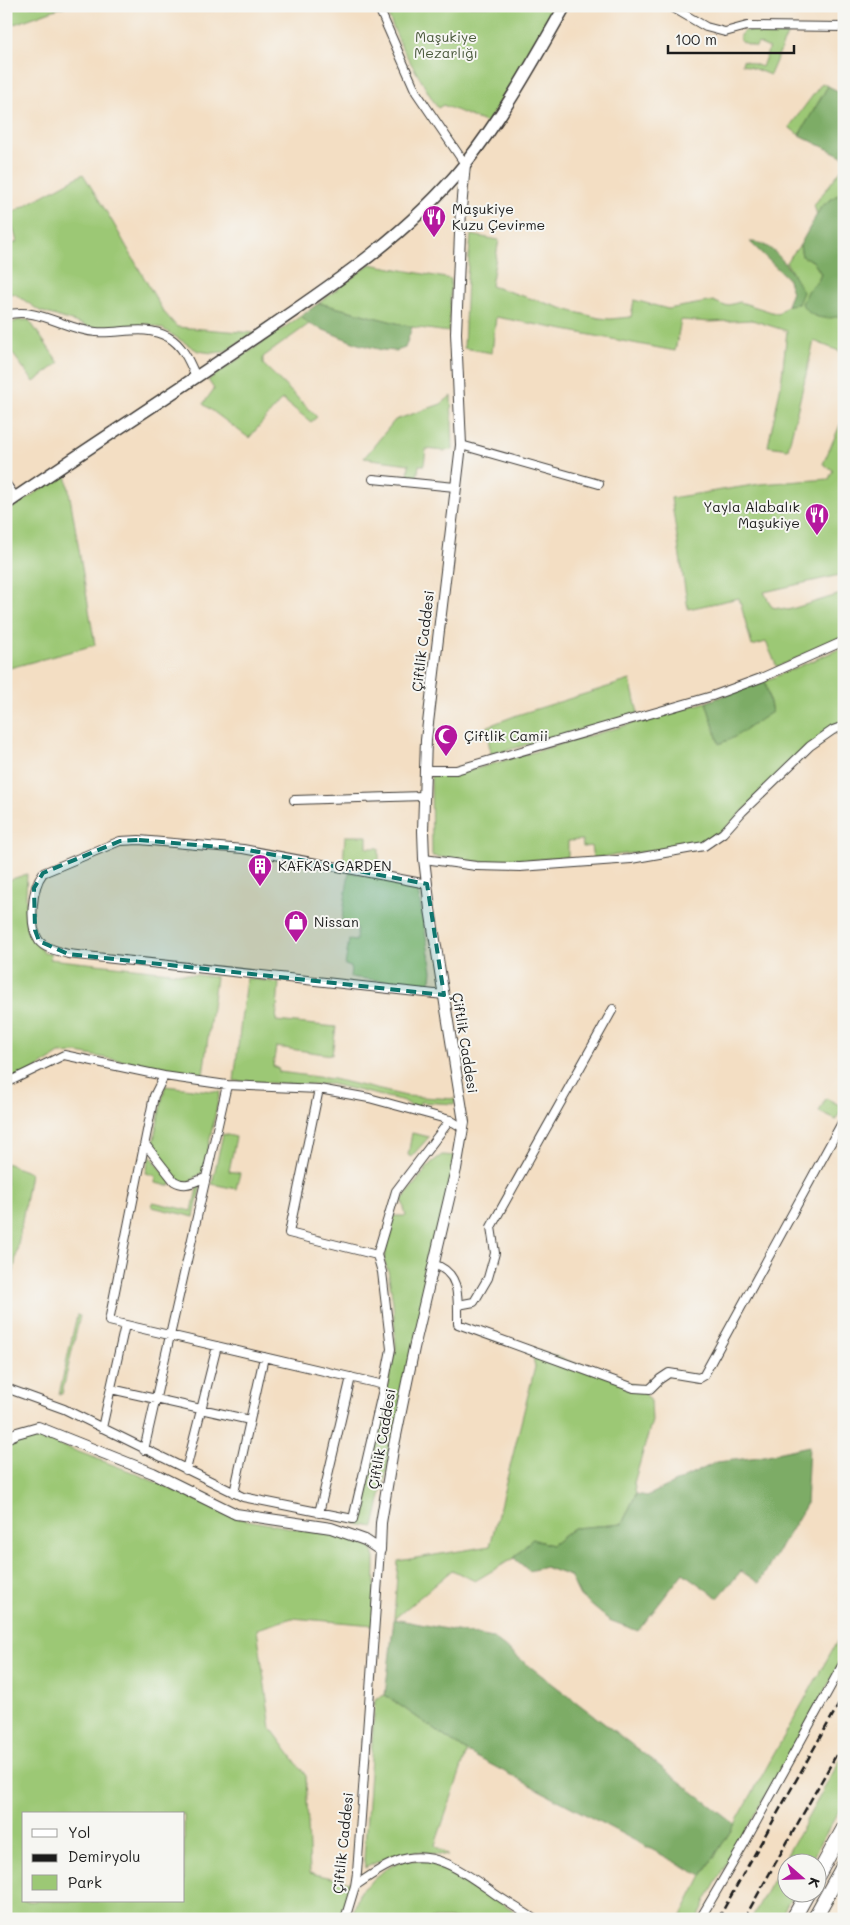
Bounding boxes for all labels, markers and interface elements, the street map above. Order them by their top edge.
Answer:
scale bar [668,22,794,54]
park label: Maşukiye Mezarlığı [414,27,478,62]
text: 100 m [675,29,717,49]
place label: Maşukiye Kuzu Çevirme [452,199,545,234]
restaurant icon: Maşukiye Kuzu Çevirme [421,204,447,238]
place label: Yayla Alabalık Maşukiye [703,497,800,532]
restaurant icon: Yayla Alabalık Maşukiye [804,502,830,536]
street label: Çiftlik Caddesi [407,589,438,693]
mosque icon: Çiftlik Camii [433,723,459,757]
place label: Çiftlik Camii [464,726,548,745]
building icon: KAFKAS GARDEN [247,853,273,887]
place label: KAFKAS GARDEN [278,856,392,875]
shop icon: Nissan [283,909,309,943]
place label: Nissan [314,912,359,931]
street label: Çiftlik Caddesi [448,991,483,1095]
street label: Çiftlik Caddesi [363,1387,400,1491]
street label: Çiftlik Caddesi [328,1791,357,1895]
legend [22,1812,185,1902]
text: Yol [68,1822,91,1842]
text: Demiryolu [68,1846,140,1866]
north arrow [778,1852,828,1902]
text: Park [68,1872,102,1892]
text: K [804,1875,825,1890]

